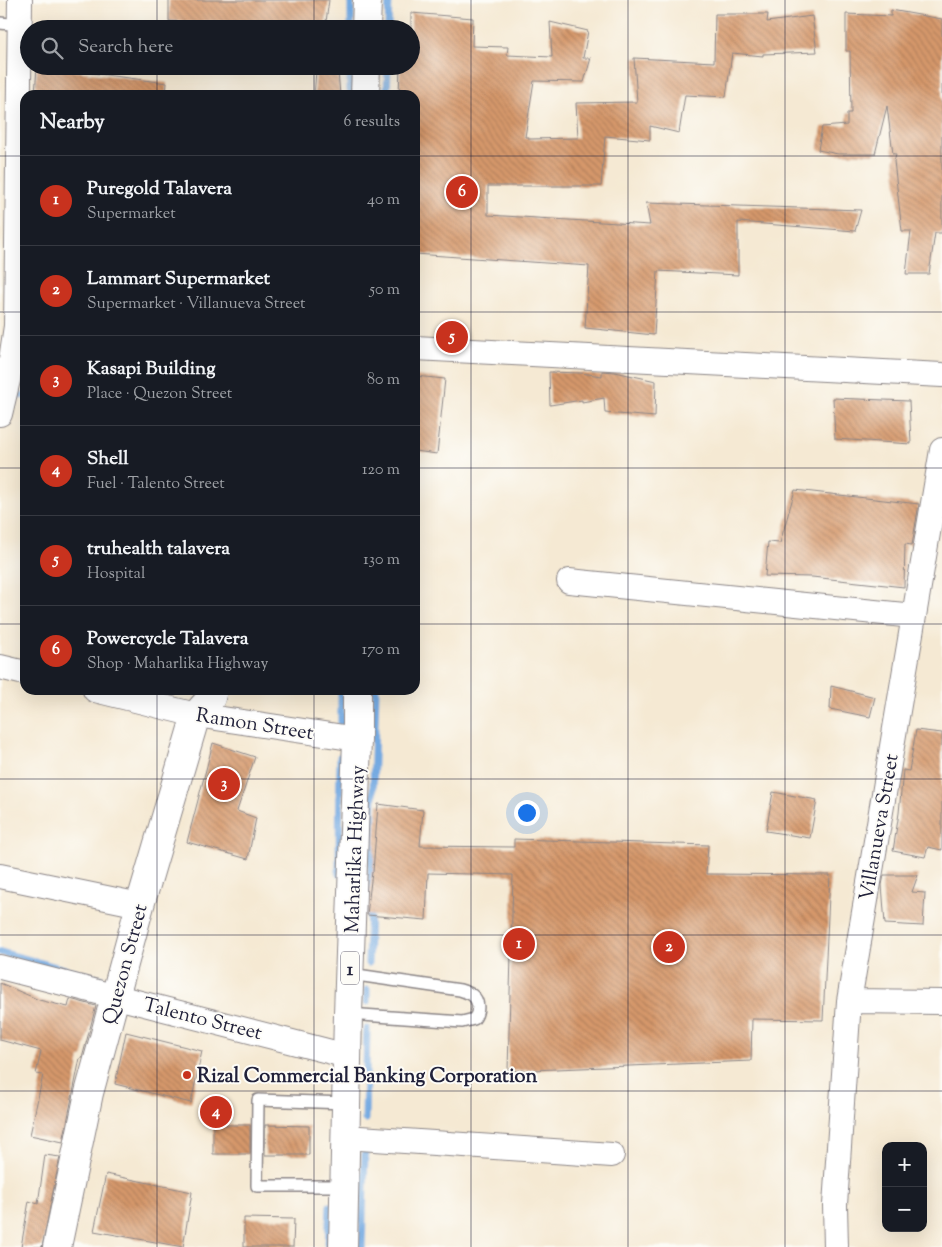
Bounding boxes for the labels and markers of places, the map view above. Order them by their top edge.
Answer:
pin: 6 [446,173,478,211]
pin: 5 [436,318,468,356]
pin: 3 [208,765,240,803]
pin: 1 [503,925,535,963]
pin: 2 [653,928,685,966]
place label: Rizal Commercial Banking Corporation [197,1063,537,1092]
marker: Rizal Commercial Banking Corporation [181,1069,193,1081]
pin: 4 [200,1093,232,1131]

